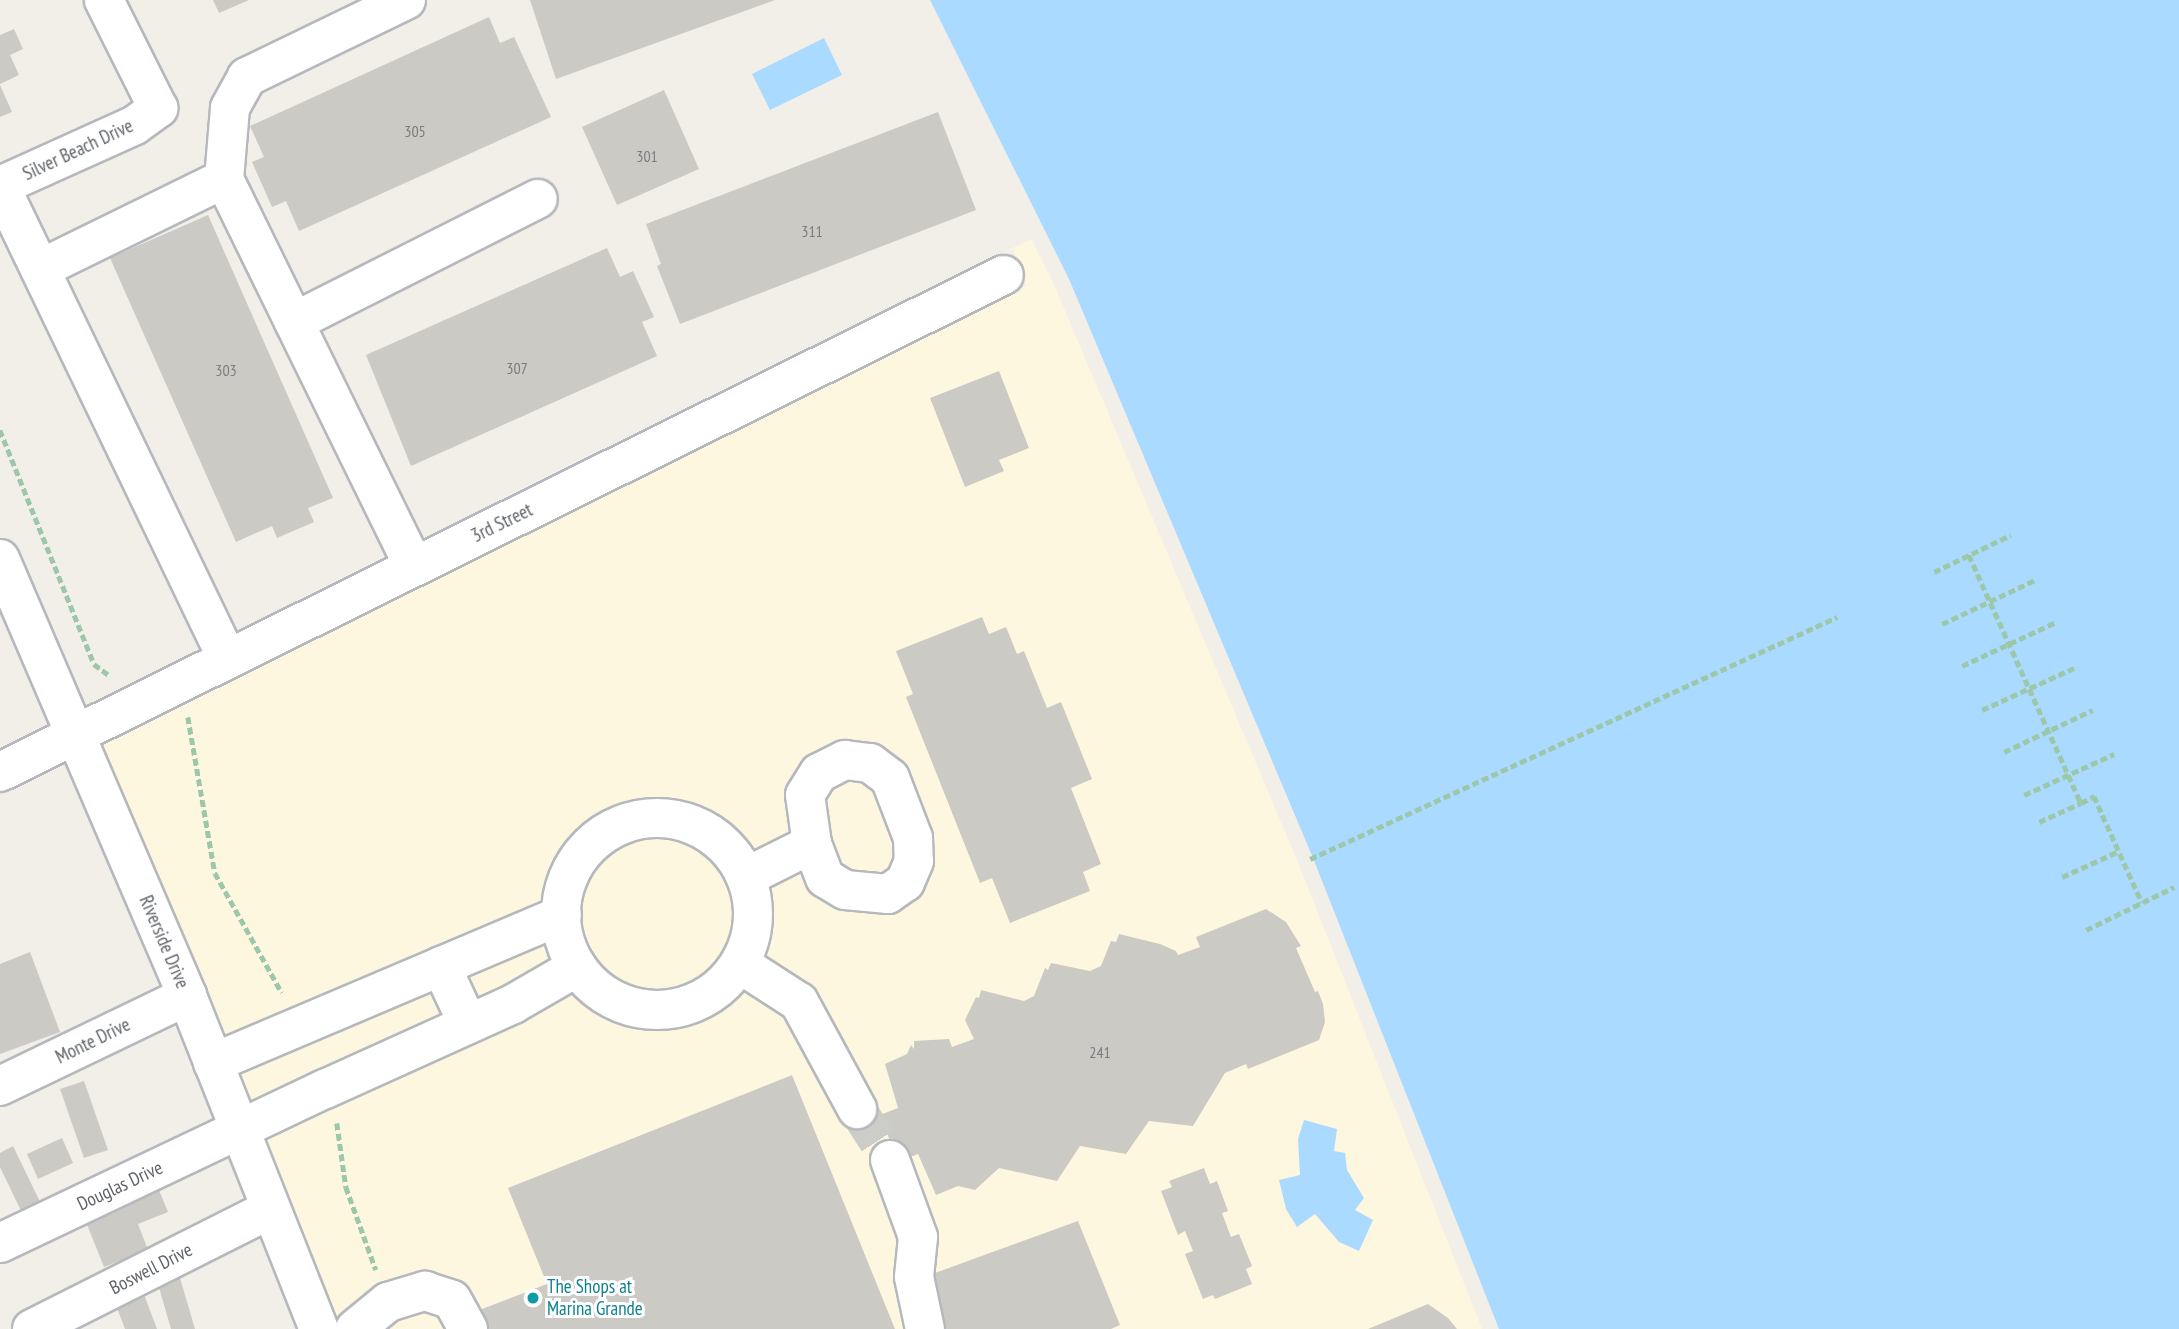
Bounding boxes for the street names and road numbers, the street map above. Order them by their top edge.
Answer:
street label: Silver Beach Drive [19,114,137,186]
street label: 3rd Street [468,498,536,548]
street label: Riverside Drive [134,892,194,992]
street label: Monte Drive [52,1013,134,1069]
street label: Douglas Drive [74,1156,166,1216]
street label: Boswell Drive [106,1238,196,1300]

